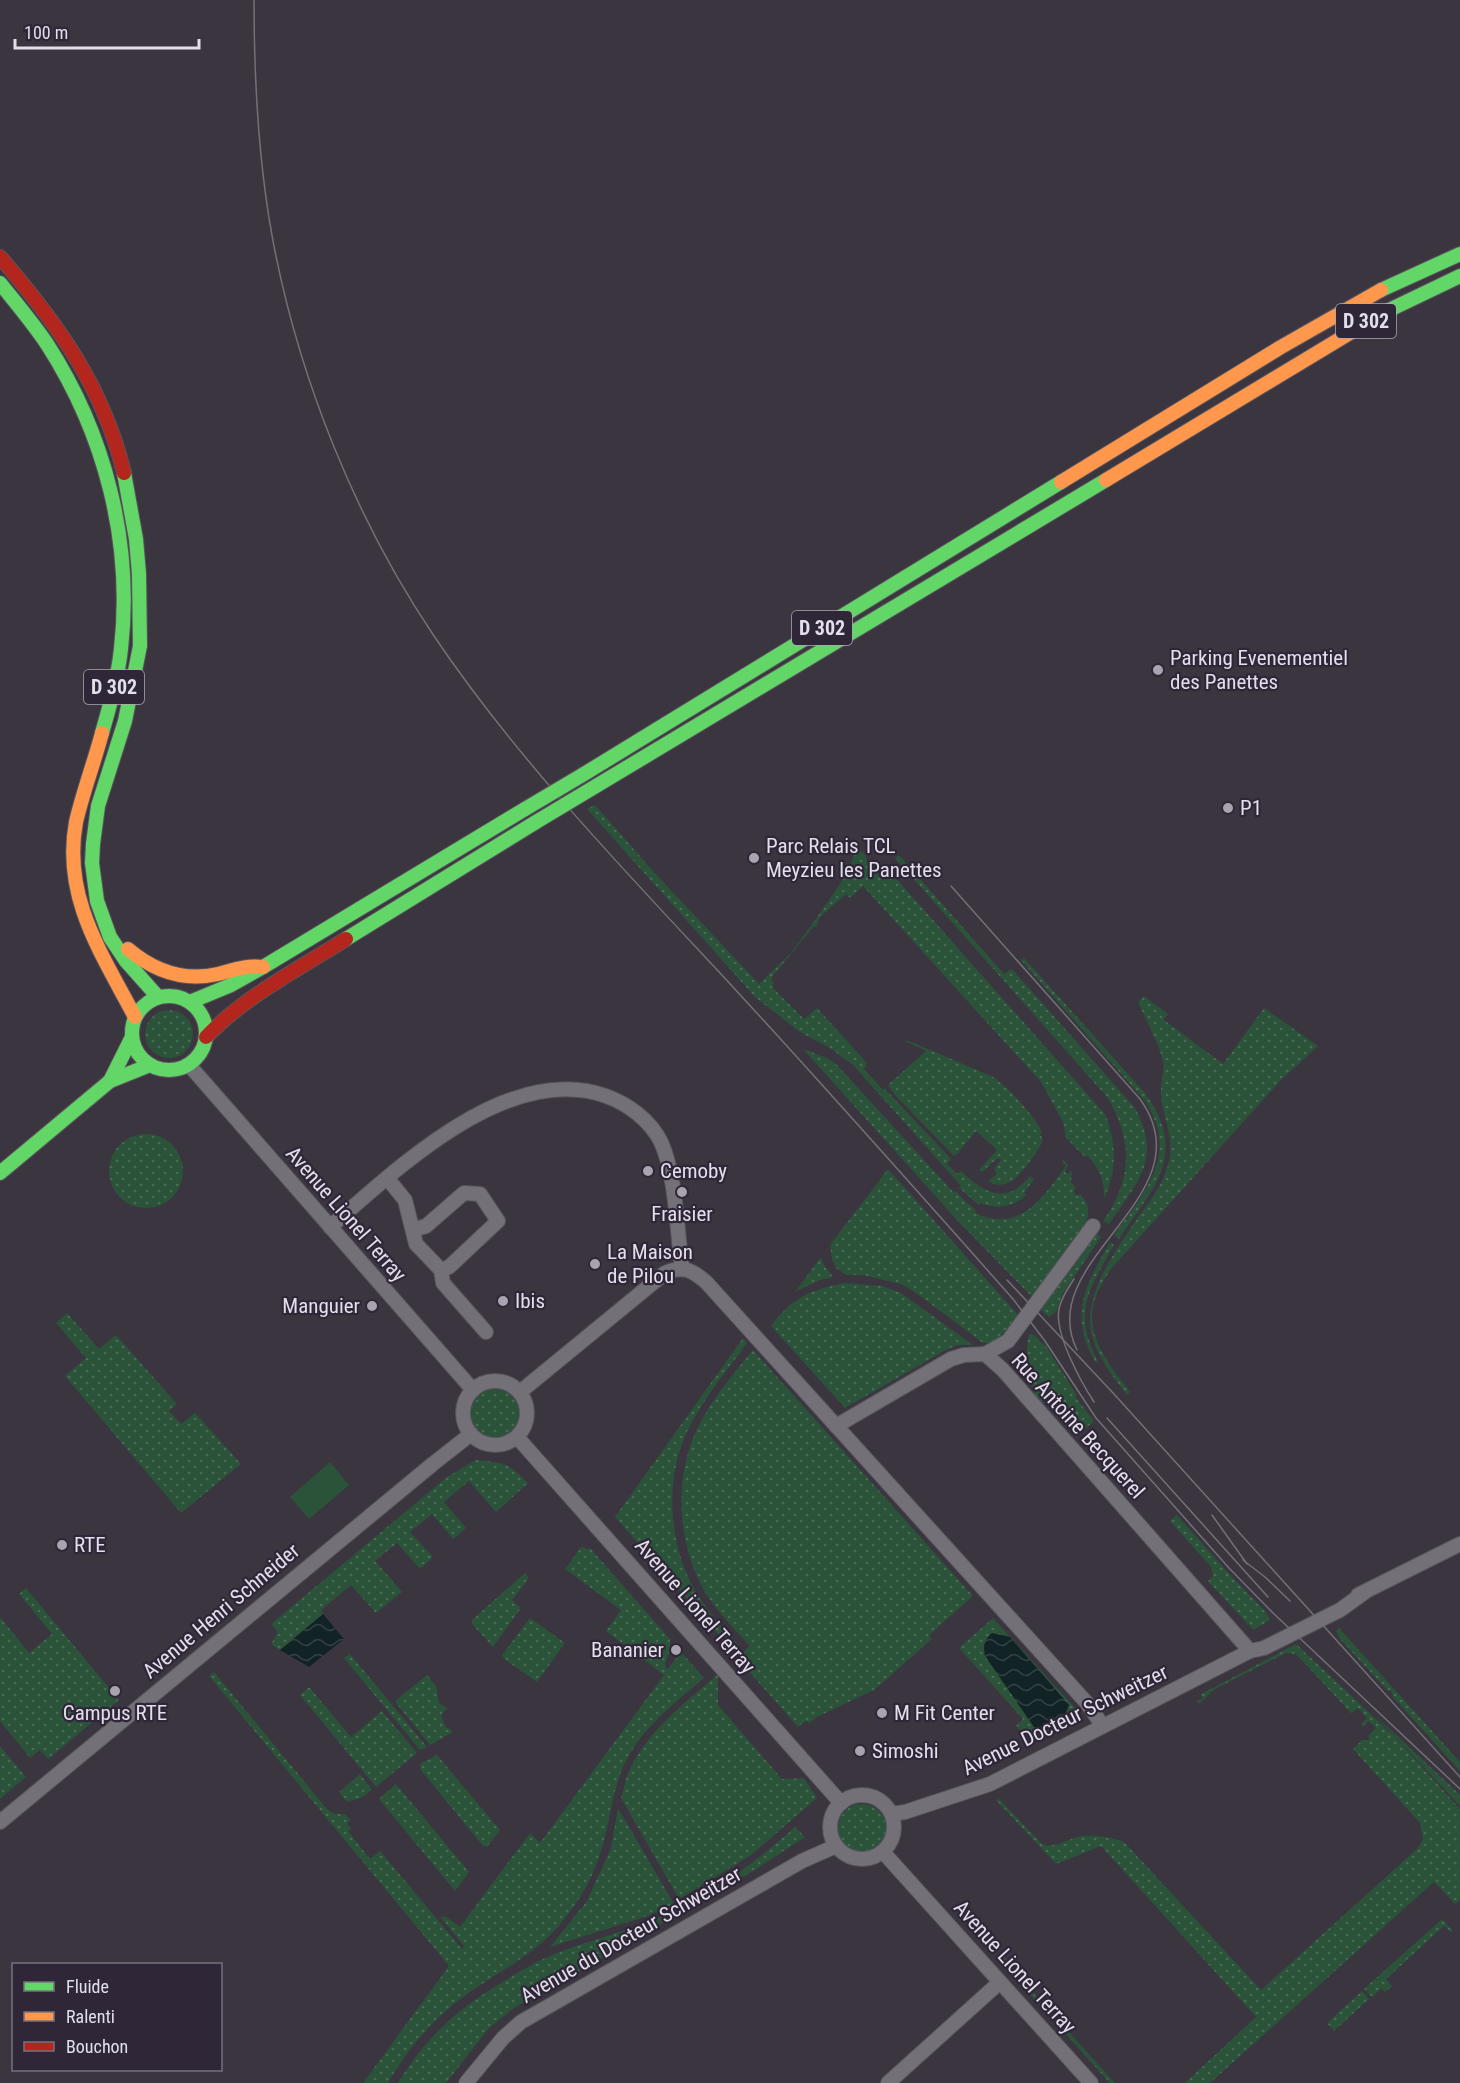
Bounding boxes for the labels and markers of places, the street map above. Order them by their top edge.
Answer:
place label: Parking Evenementiel des Panettes [1170,646,1348,694]
marker: Parking Evenementiel des Panettes [1151,663,1165,677]
place label: P1 [1240,796,1262,820]
marker: P1 [1221,801,1235,815]
place label: Parc Relais TCL Meyzieu les Panettes [766,834,942,882]
marker: Parc Relais TCL Meyzieu les Panettes [747,851,761,865]
place label: Cemoby [660,1159,727,1183]
marker: Cemoby [641,1164,655,1178]
marker: Fraisier [675,1185,689,1199]
place label: Fraisier [651,1202,713,1226]
place label: La Maison de Pilou [607,1240,693,1288]
marker: La Maison de Pilou [588,1257,602,1271]
place label: Ibis [515,1289,545,1313]
place label: Manguier [282,1294,360,1318]
marker: Ibis [496,1294,510,1308]
marker: Manguier [365,1299,379,1313]
place label: RTE [74,1533,106,1557]
marker: RTE [55,1538,69,1552]
place label: Bananier [591,1638,664,1662]
marker: Bananier [669,1643,683,1657]
marker: Campus RTE [108,1684,122,1698]
place label: Campus RTE [63,1701,167,1725]
place label: M Fit Center [894,1701,995,1725]
marker: M Fit Center [875,1706,889,1720]
place label: Simoshi [872,1739,939,1763]
marker: Simoshi [853,1744,867,1758]

